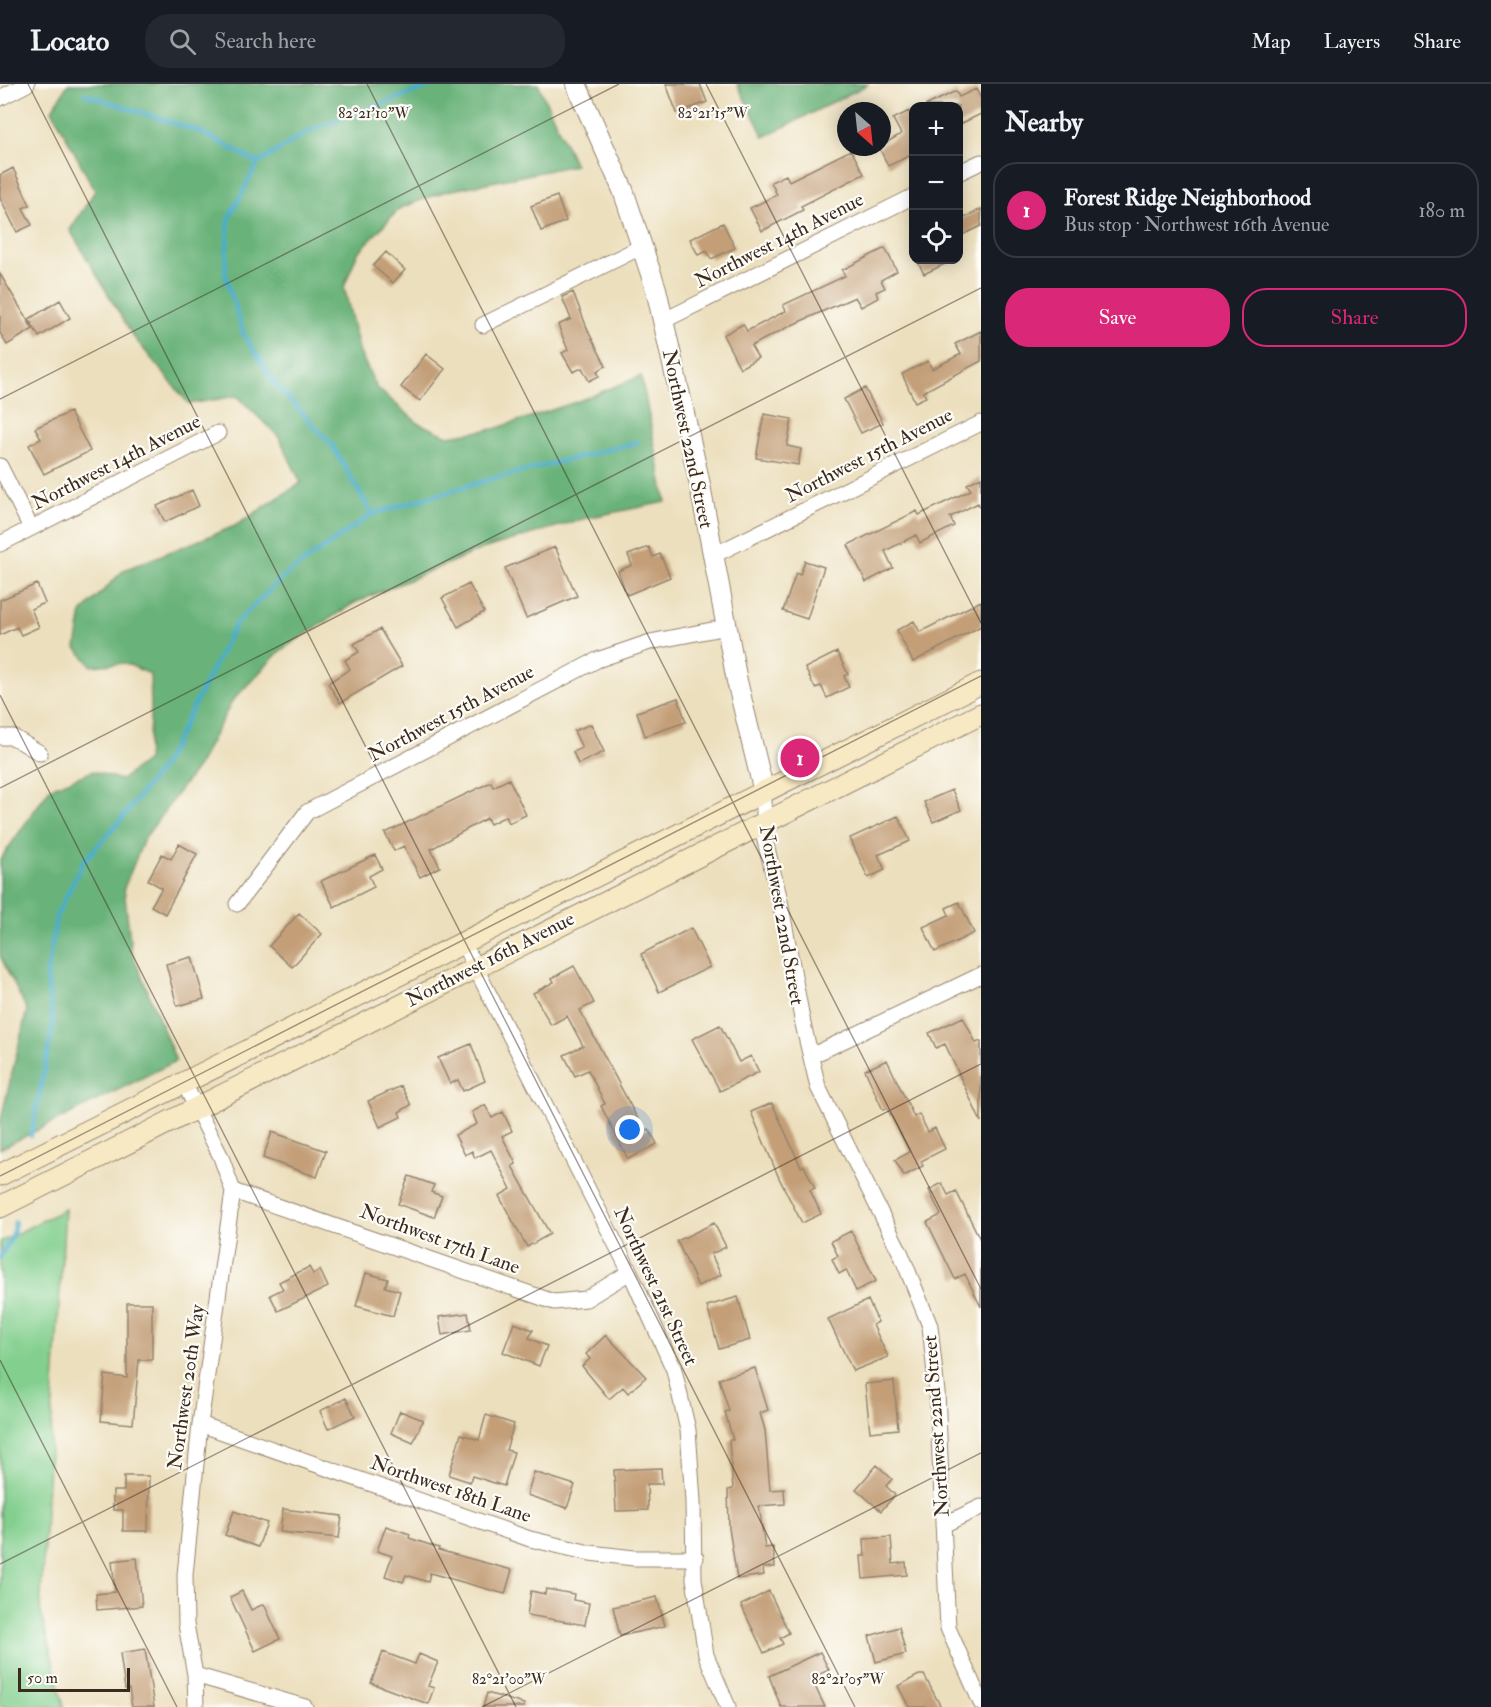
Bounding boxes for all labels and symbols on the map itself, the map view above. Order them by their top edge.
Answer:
north arrow [837,102,891,156]
text: 82°21'10"W [338,104,410,123]
text: 82°21'15"W [678,104,749,123]
street label: Northwest 14th Avenue [690,187,868,293]
street label: Northwest 22nd Street [657,347,719,531]
street label: Northwest 15th Avenue [781,402,957,508]
street label: Northwest 14th Avenue [27,409,205,515]
street label: Northwest 15th Avenue [364,659,538,767]
pin: 1 [780,736,820,780]
street label: Northwest 22nd Street [754,823,810,1007]
street label: Northwest 16th Avenue [402,906,578,1012]
your location [615,1115,644,1144]
street label: Northwest 17th Lane [357,1198,523,1280]
street label: Northwest 21st Street [608,1203,704,1370]
street label: Northwest 20th Way [162,1302,210,1471]
street label: Northwest 22nd Street [917,1334,955,1518]
street label: Northwest 18th Lane [367,1450,535,1528]
scale bar [18,1665,130,1692]
text: 82°21'00"W [472,1670,547,1689]
text: 82°21'05"W [812,1670,885,1689]

